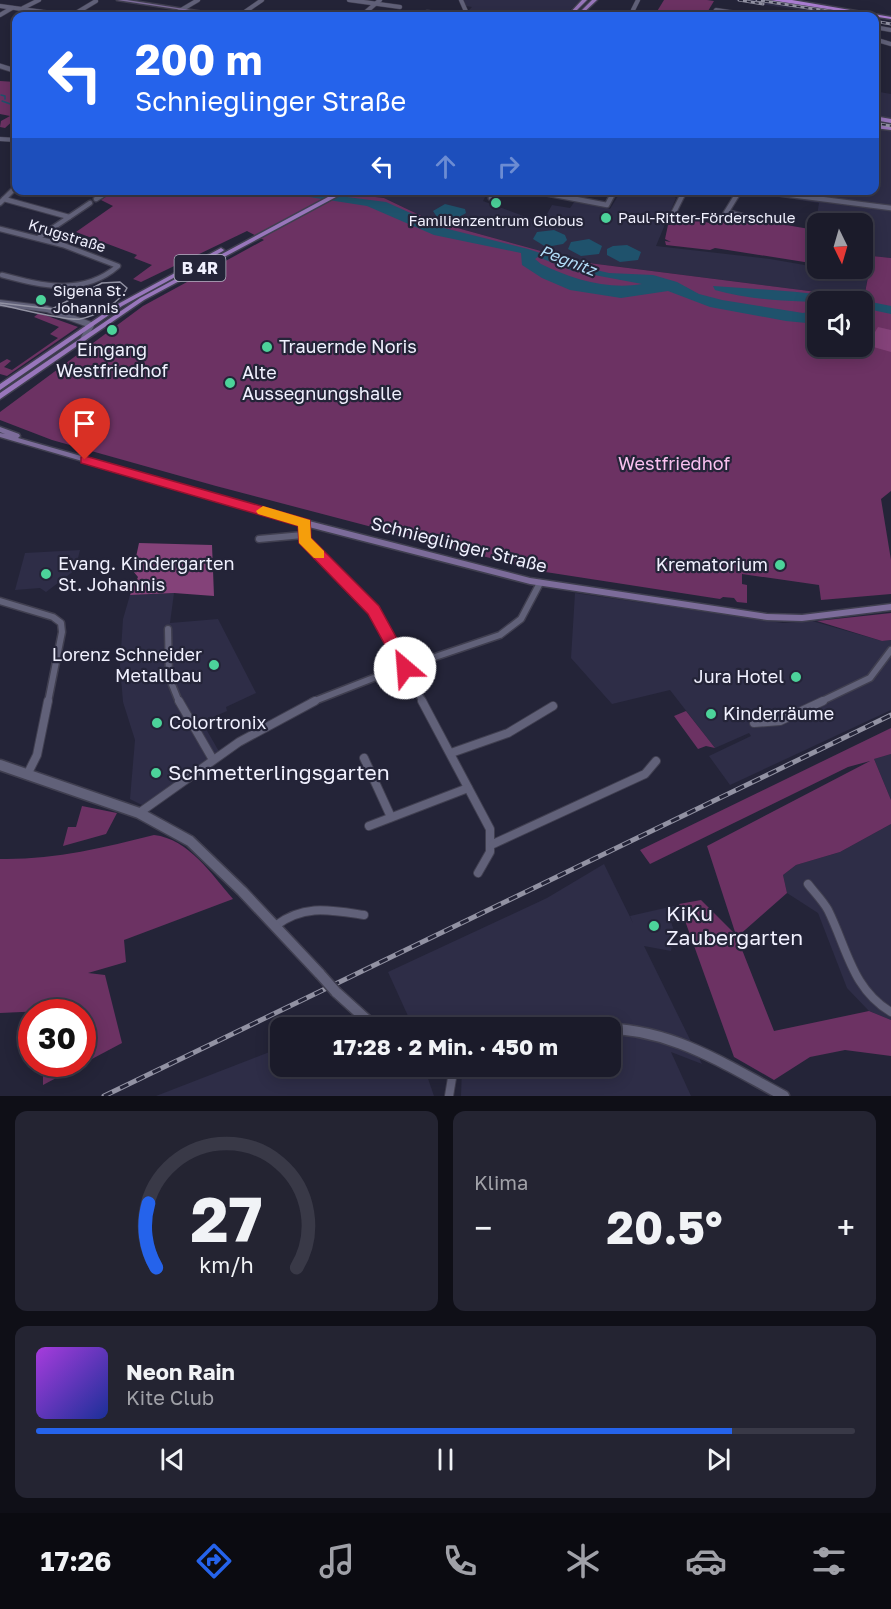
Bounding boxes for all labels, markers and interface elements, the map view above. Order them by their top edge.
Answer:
text: 200 m [135,34,262,84]
icon: left [36,36,114,114]
text: Schnieglinger Straße [135,85,406,117]
icon: left [366,150,399,183]
icon: ahead [429,150,462,183]
icon: right [492,150,525,183]
marker: Familienzentrum Globus [489,196,503,210]
place label: Paul-Ritter-Förderschule [618,208,796,226]
place label: Familienzentrum Globus [409,211,584,229]
marker: Paul-Ritter-Förderschule [599,211,613,225]
north arrow [807,213,873,279]
map controls [807,213,873,357]
street label: Krugstraße [26,215,108,255]
water label: Pegnitz [537,240,601,280]
road number: B 4R [174,255,226,281]
place label: Sigena St. Johannis [53,281,126,316]
button: sound [807,291,873,357]
marker: Sigena St. Johannis [34,293,48,307]
marker: Eingang Westfriedhof [105,323,119,337]
place label: Trauernde Noris [279,335,417,357]
place label: Eingang Westfriedhof [56,338,168,381]
marker: Trauernde Noris [260,340,274,354]
place label: Alte Aussegnungshalle [242,361,402,404]
marker: Alte Aussegnungshalle [223,376,237,390]
pin [59,398,110,460]
icon: arrive [68,407,101,440]
park label: Westfriedhof [618,452,730,474]
street label: Schnieglinger Straße [369,511,550,577]
place label: Evang. Kindergarten St. Johannis [58,552,235,595]
place label: Krematorium [656,553,768,575]
marker: Krematorium [773,558,787,572]
marker: Evang. Kindergarten St. Johannis [39,567,53,581]
position arrow [373,636,437,700]
place label: Lorenz Schneider Metallbau [52,643,202,686]
marker: Lorenz Schneider Metallbau [207,658,221,672]
place label: Jura Hotel [694,665,784,687]
marker: Jura Hotel [789,670,803,684]
place label: Kinderräume [723,702,834,724]
marker: Kinderräume [704,707,718,721]
place label: Colortronix [169,711,267,733]
marker: Colortronix [150,716,164,730]
place label: Schmetterlingsgarten [168,759,390,785]
marker: Schmetterlingsgarten [149,766,163,780]
place label: KiKu Zaubergarten [666,900,803,950]
marker: KiKu Zaubergarten [647,919,661,933]
speed limit sign: 30 [18,999,96,1077]
text: 17:28 · 2 Min. · 450 m [333,1033,558,1060]
text: Klima [474,1170,528,1194]
text: 27 [190,1181,263,1256]
text: 20.5° [606,1200,723,1254]
text: − [474,1208,492,1247]
text: + [837,1208,855,1247]
text: km/h [199,1252,254,1278]
text: Neon Rain [126,1358,235,1385]
text: Kite Club [126,1385,214,1409]
icon: previous [156,1443,189,1476]
icon: pause [429,1443,462,1476]
icon: next [702,1443,735,1476]
icon: directions [193,1540,235,1582]
icon: music [316,1540,358,1582]
icon: phone [439,1540,481,1582]
icon: climate [562,1540,604,1582]
icon: car [685,1540,727,1582]
icon: filters [808,1540,850,1582]
text: 17:26 [41,1545,111,1577]

